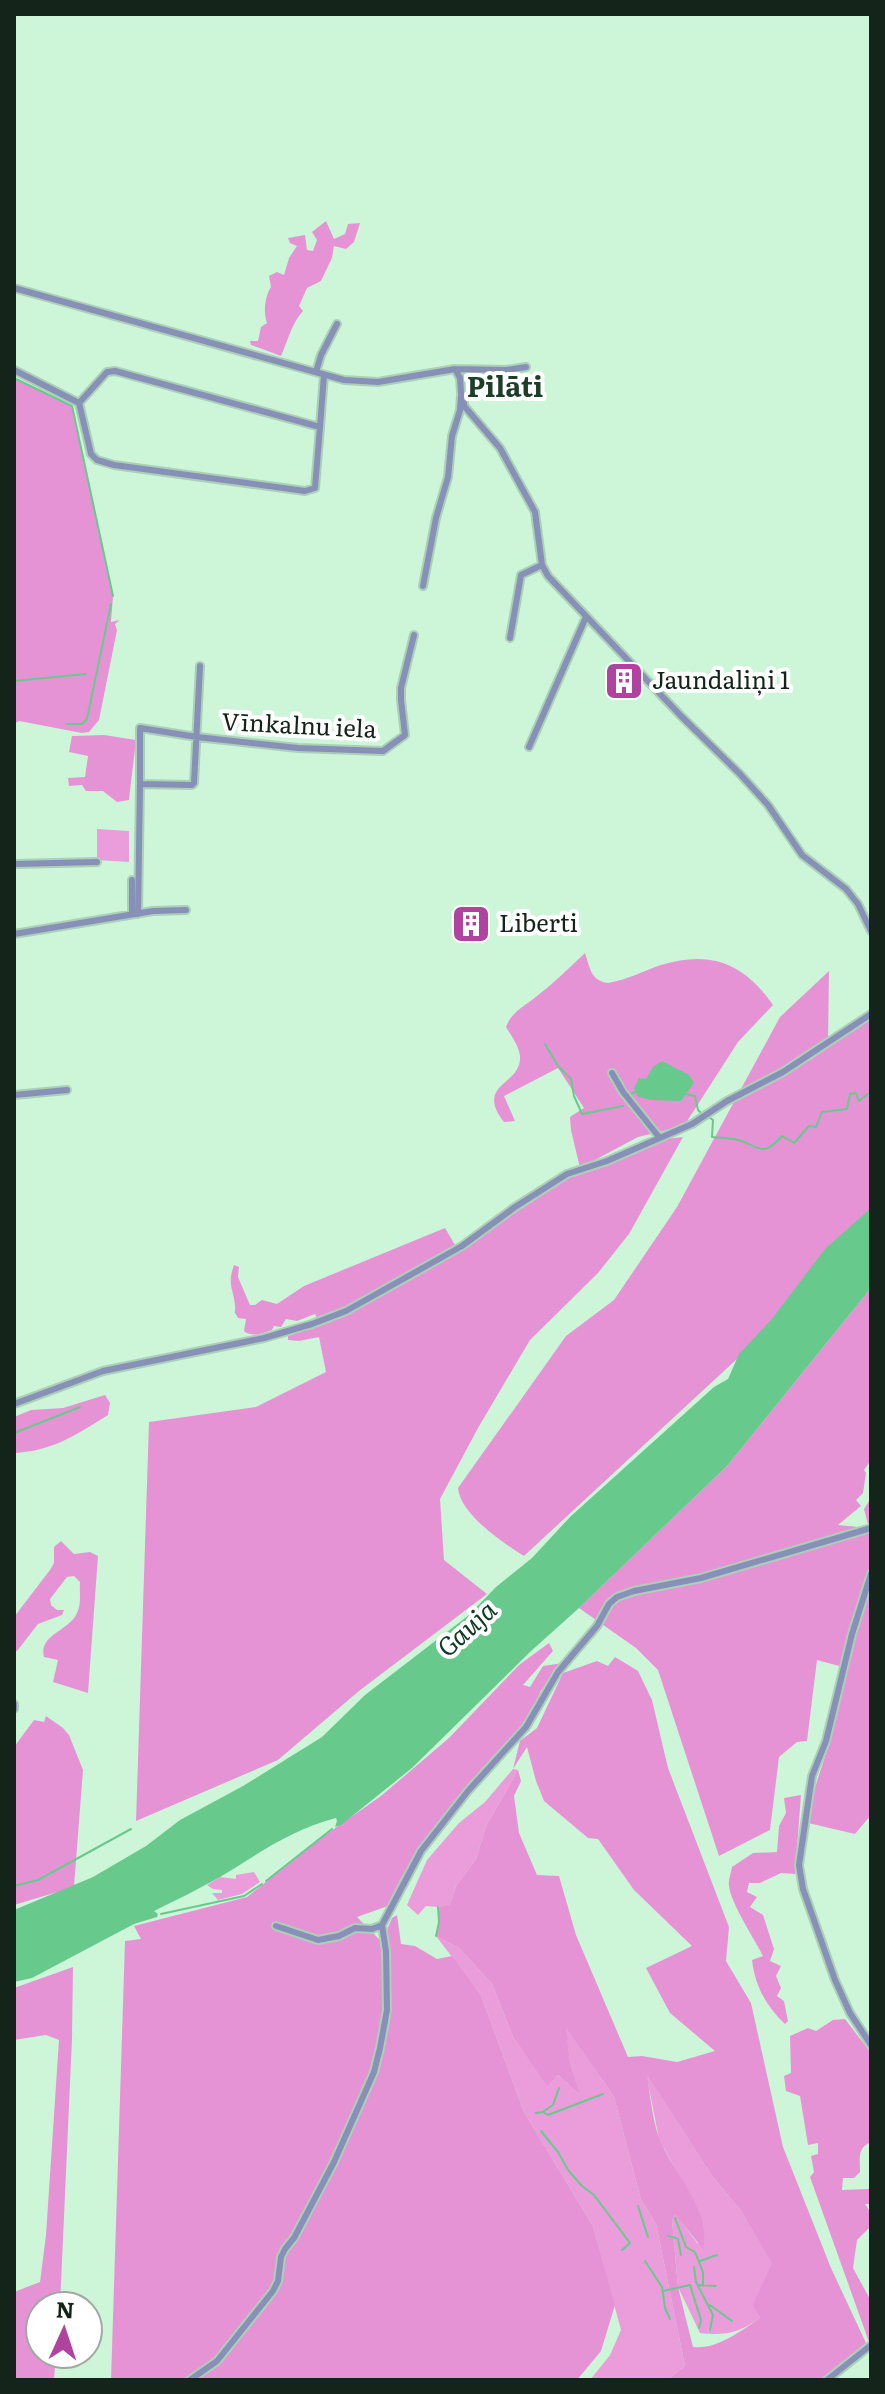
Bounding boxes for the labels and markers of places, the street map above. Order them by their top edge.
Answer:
building icon: Jaundaliņi 1 [603,660,645,702]
place label: Jaundaliņi 1 [652,661,790,696]
building icon: Liberti [450,903,492,945]
place label: Liberti [499,904,578,939]

